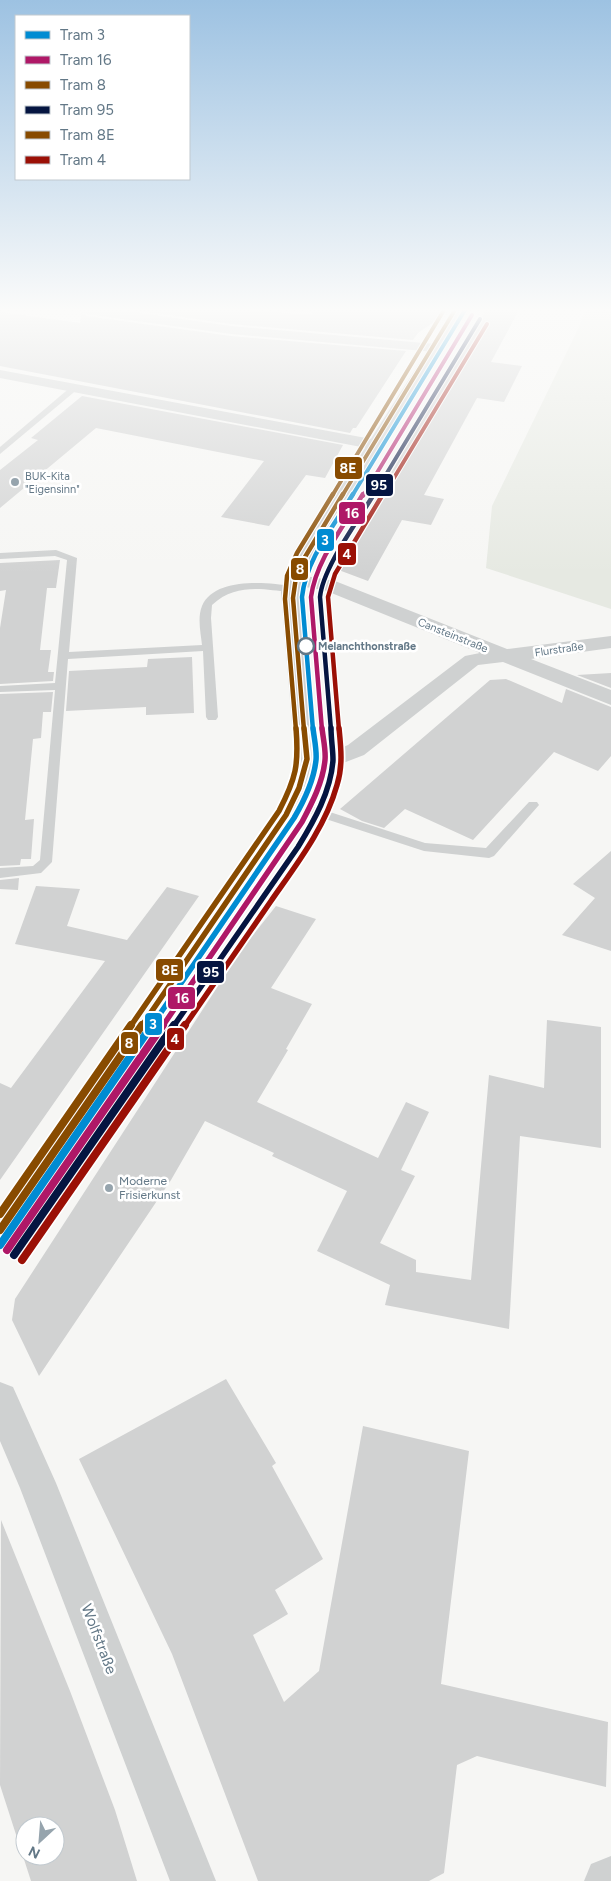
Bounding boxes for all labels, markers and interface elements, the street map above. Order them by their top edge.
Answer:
legend [15,15,190,180]
text: Tram 3 [60,26,105,44]
text: Tram 16 [60,51,112,69]
text: Tram 8 [60,76,106,94]
text: Tram 95 [60,101,114,119]
text: Tram 8E [60,126,115,144]
text: Tram 4 [60,151,106,169]
line badge: 8E [334,456,363,480]
text: 8E [340,460,356,477]
place label: BUK-Kita "Eigensinn" [25,470,80,496]
line badge: 95 [365,473,394,497]
marker: BUK-Kita "Eigensinn" [9,476,21,488]
text: 95 [371,477,387,494]
line badge: 16 [338,501,366,525]
text: 16 [345,505,359,522]
line badge: 3 [316,528,335,552]
text: 3 [321,532,329,549]
line badge: 4 [337,542,357,566]
text: 4 [343,546,352,563]
line badge: 8 [290,557,309,581]
text: 8 [296,561,304,578]
street label: Cansteinstraße [416,615,490,655]
marker: Melanchthonstraße [297,637,315,655]
place label: Melanchthonstraße [318,640,416,653]
street label: Flurstraße [534,640,584,659]
line badge: 8E [155,958,184,982]
line badge: 95 [196,960,225,984]
text: 8E [162,962,178,979]
text: 95 [203,964,219,981]
line badge: 16 [167,986,196,1010]
text: 16 [175,990,189,1007]
line badge: 3 [144,1012,163,1036]
text: 3 [149,1016,157,1033]
line badge: 4 [166,1027,185,1051]
line badge: 8 [120,1031,139,1055]
text: 4 [171,1031,180,1048]
text: 8 [125,1035,133,1052]
place label: Moderne Frisierkunst [119,1174,181,1202]
marker: Moderne Frisierkunst [103,1182,115,1194]
street label: Wolfstraße [77,1602,121,1676]
north arrow [15,1816,65,1866]
text: N [26,1842,43,1862]

